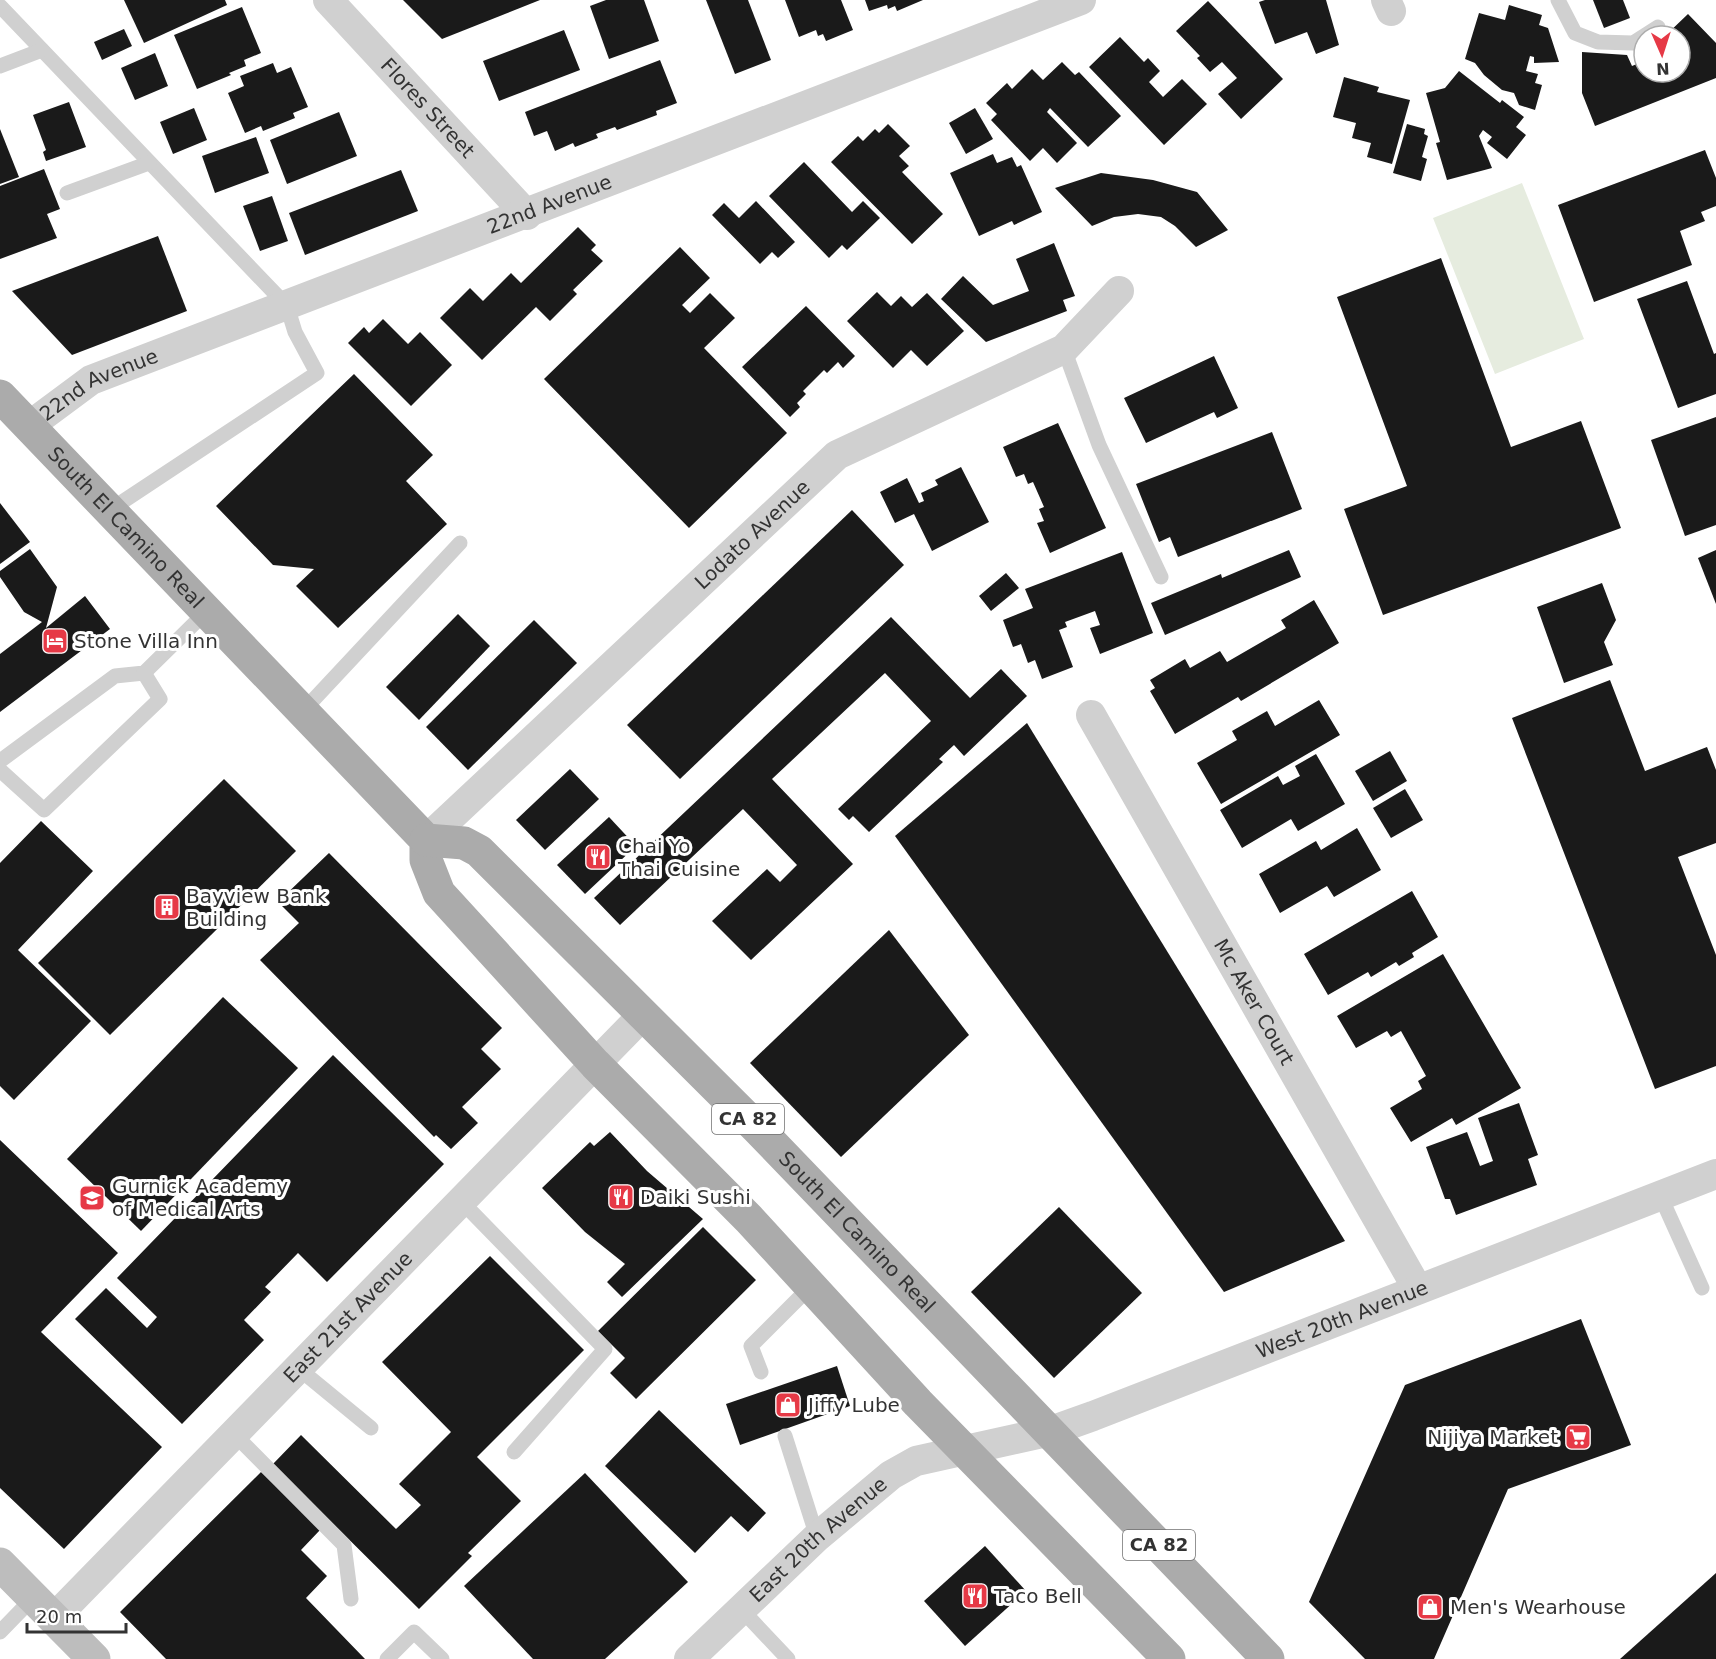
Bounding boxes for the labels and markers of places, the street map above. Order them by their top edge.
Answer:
hotel icon: Stone Villa Inn [40,626,70,656]
place label: Stone Villa Inn [74,629,218,653]
place label: Chai Yo Thai Cuisine [617,834,740,881]
restaurant icon: Chai Yo Thai Cuisine [583,842,613,872]
place label: Bayview Bank Building [186,884,327,931]
building icon: Bayview Bank Building [152,892,182,922]
place label: Gurnick Academy of Medical Arts [112,1174,288,1221]
restaurant icon: Daiki Sushi [606,1182,636,1212]
school or university icon: Gurnick Academy of Medical Arts [77,1183,107,1213]
place label: Daiki Sushi [640,1185,751,1209]
shop icon: Jiffy Lube [773,1390,803,1420]
place label: Jiffy Lube [806,1393,900,1417]
supermarket icon: Nijiya Market [1563,1422,1593,1452]
place label: Nijiya Market [1427,1425,1558,1449]
restaurant icon: Taco Bell [960,1581,990,1611]
place label: Taco Bell [993,1584,1082,1608]
shop icon: Men's Wearhouse [1415,1592,1445,1622]
place label: Men's Wearhouse [1450,1595,1626,1619]

